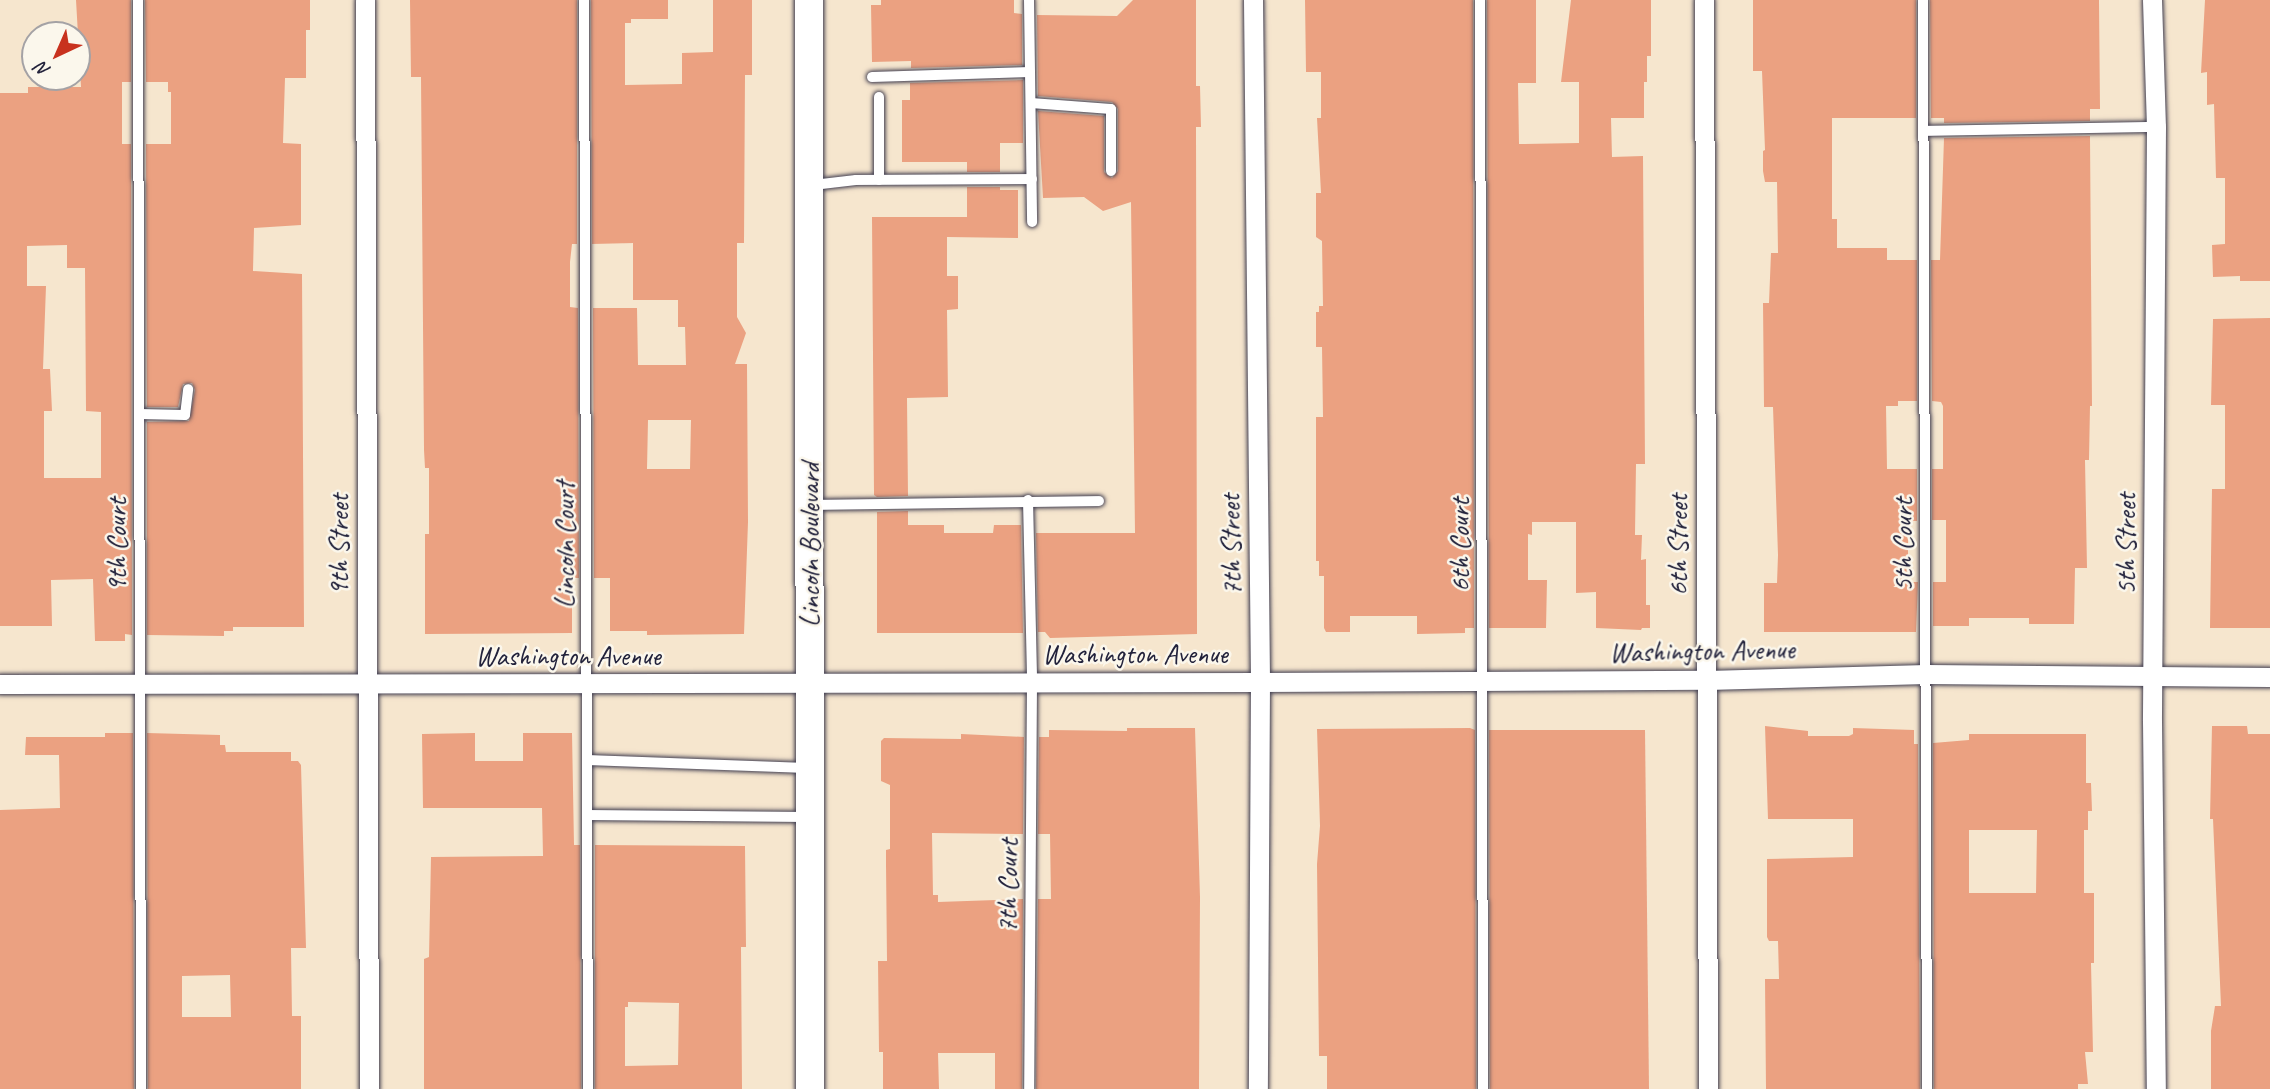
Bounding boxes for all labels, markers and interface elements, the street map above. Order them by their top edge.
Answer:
north arrow [21,21,91,91]
text: N [30,57,55,82]
street label: Lincoln Boulevard [793,462,827,628]
street label: Lincoln Court [548,482,582,608]
street label: 5th Street [2109,493,2143,595]
street label: 9th Street [322,494,356,596]
street label: 7th Street [1213,494,1249,596]
street label: 6th Street [1661,494,1695,596]
street label: 9th Court [100,498,134,592]
street label: 6th Court [1443,498,1477,592]
street label: 5th Court [1886,498,1920,592]
street label: Washington Avenue [1609,633,1795,669]
street label: Washington Avenue [1042,637,1228,671]
street label: Washington Avenue [475,639,661,673]
street label: 7th Court [990,839,1026,933]

